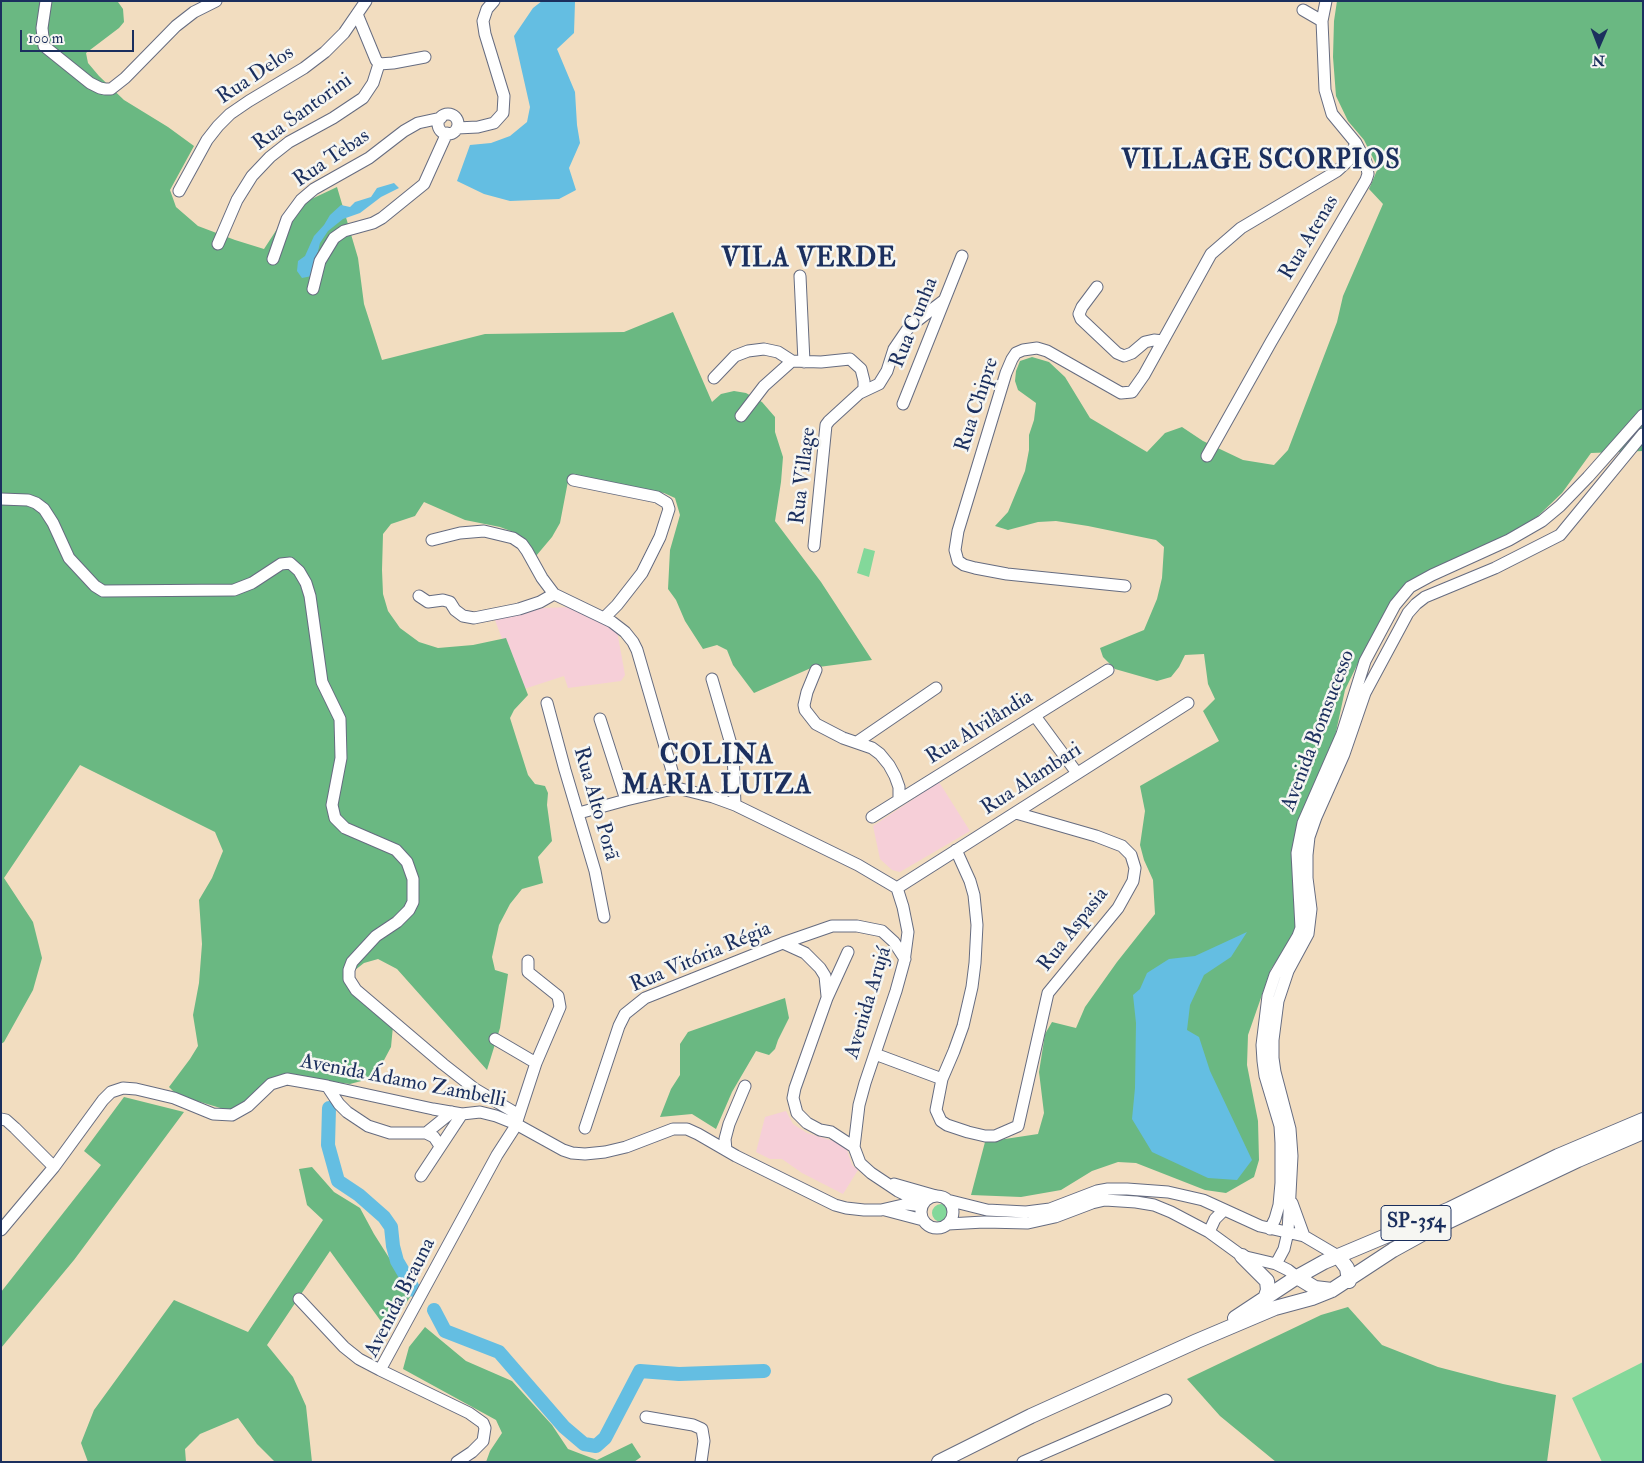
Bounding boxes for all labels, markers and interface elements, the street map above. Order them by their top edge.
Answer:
scale bar [22,20,136,52]
north arrow [1574,20,1624,70]
text: 100 m [28,29,63,48]
street label: Rua Delos [213,41,299,111]
text: N [1592,52,1605,69]
street label: Rua Santorini [248,69,358,157]
street label: Rua Tebas [289,124,375,194]
district label: VILLAGE SCORPIOS [1119,146,1403,178]
street label: Rua Atenas [1275,191,1345,285]
district label: VILA VERDE [720,244,898,276]
street label: Rua Cunha [885,274,945,372]
street label: Rua Chipre [951,355,1005,455]
street label: Rua Village [786,426,822,526]
street label: Avenida Bomsucesso [1277,647,1361,815]
street label: Rua Alvilândia [922,685,1038,771]
street label: Rua Alambari [977,738,1087,822]
district label: COLINA MARIA LUIZA [620,741,814,802]
street label: Rua Alto Porã [567,744,623,864]
street label: Rua Aspasia [1033,883,1115,977]
street label: Rua Vitória Régia [627,917,775,999]
street label: Avenida Arujá [840,944,898,1062]
street label: Avenida Ádamo Zambelli [298,1050,508,1114]
road number: SP-354 [1381,1206,1451,1240]
street label: Avenida Brauna [360,1234,442,1362]

